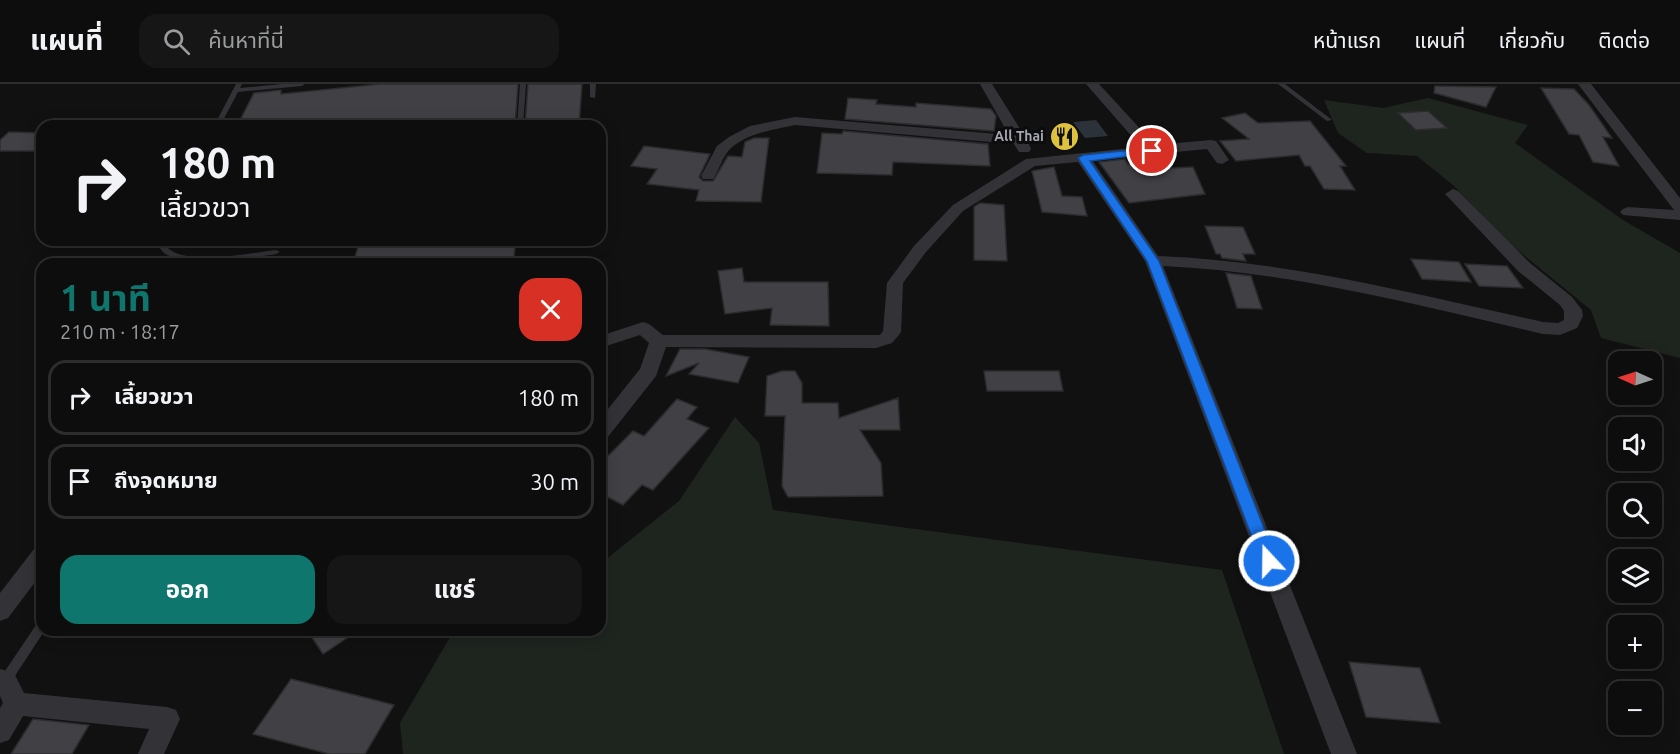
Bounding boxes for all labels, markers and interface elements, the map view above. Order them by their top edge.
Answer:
search box [139,14,559,68]
text: แผนที่ [30,24,103,55]
icon: search [160,25,193,58]
text: ค้นหาที่นี่ [208,27,284,52]
text: หน้าแรก [1313,28,1381,52]
text: แผนที่ [1414,28,1465,52]
text: เกี่ยวกับ [1498,28,1565,52]
text: ติดต่อ [1598,28,1650,52]
restaurant icon: All Thai [1049,120,1081,152]
pin [1126,125,1177,176]
place label: All Thai [994,128,1044,144]
icon: arrive [1135,134,1168,167]
text: 180 m [159,139,276,186]
icon: right [60,144,138,222]
text: เลี้ยวขวา [159,192,250,222]
text: 1 นาที [60,277,151,318]
button: close [519,278,582,341]
text: 210 m · 18:17 [60,320,180,343]
north arrow [1608,351,1662,405]
map controls [1608,351,1662,735]
icon: right [63,381,96,414]
text: เลี้ยวขวา [114,383,194,408]
text: 180 m [518,385,579,410]
button: sound [1608,417,1662,471]
icon: arrive [63,465,96,498]
text: ถึงจุดหมาย [114,467,218,492]
text: 30 m [530,469,579,494]
button: search [1608,483,1662,537]
position arrow [1237,529,1301,593]
button: layers [1608,549,1662,603]
button: ออก [60,555,315,624]
button: แชร์ [327,555,582,624]
button: + [1608,615,1662,669]
button: − [1608,681,1662,735]

